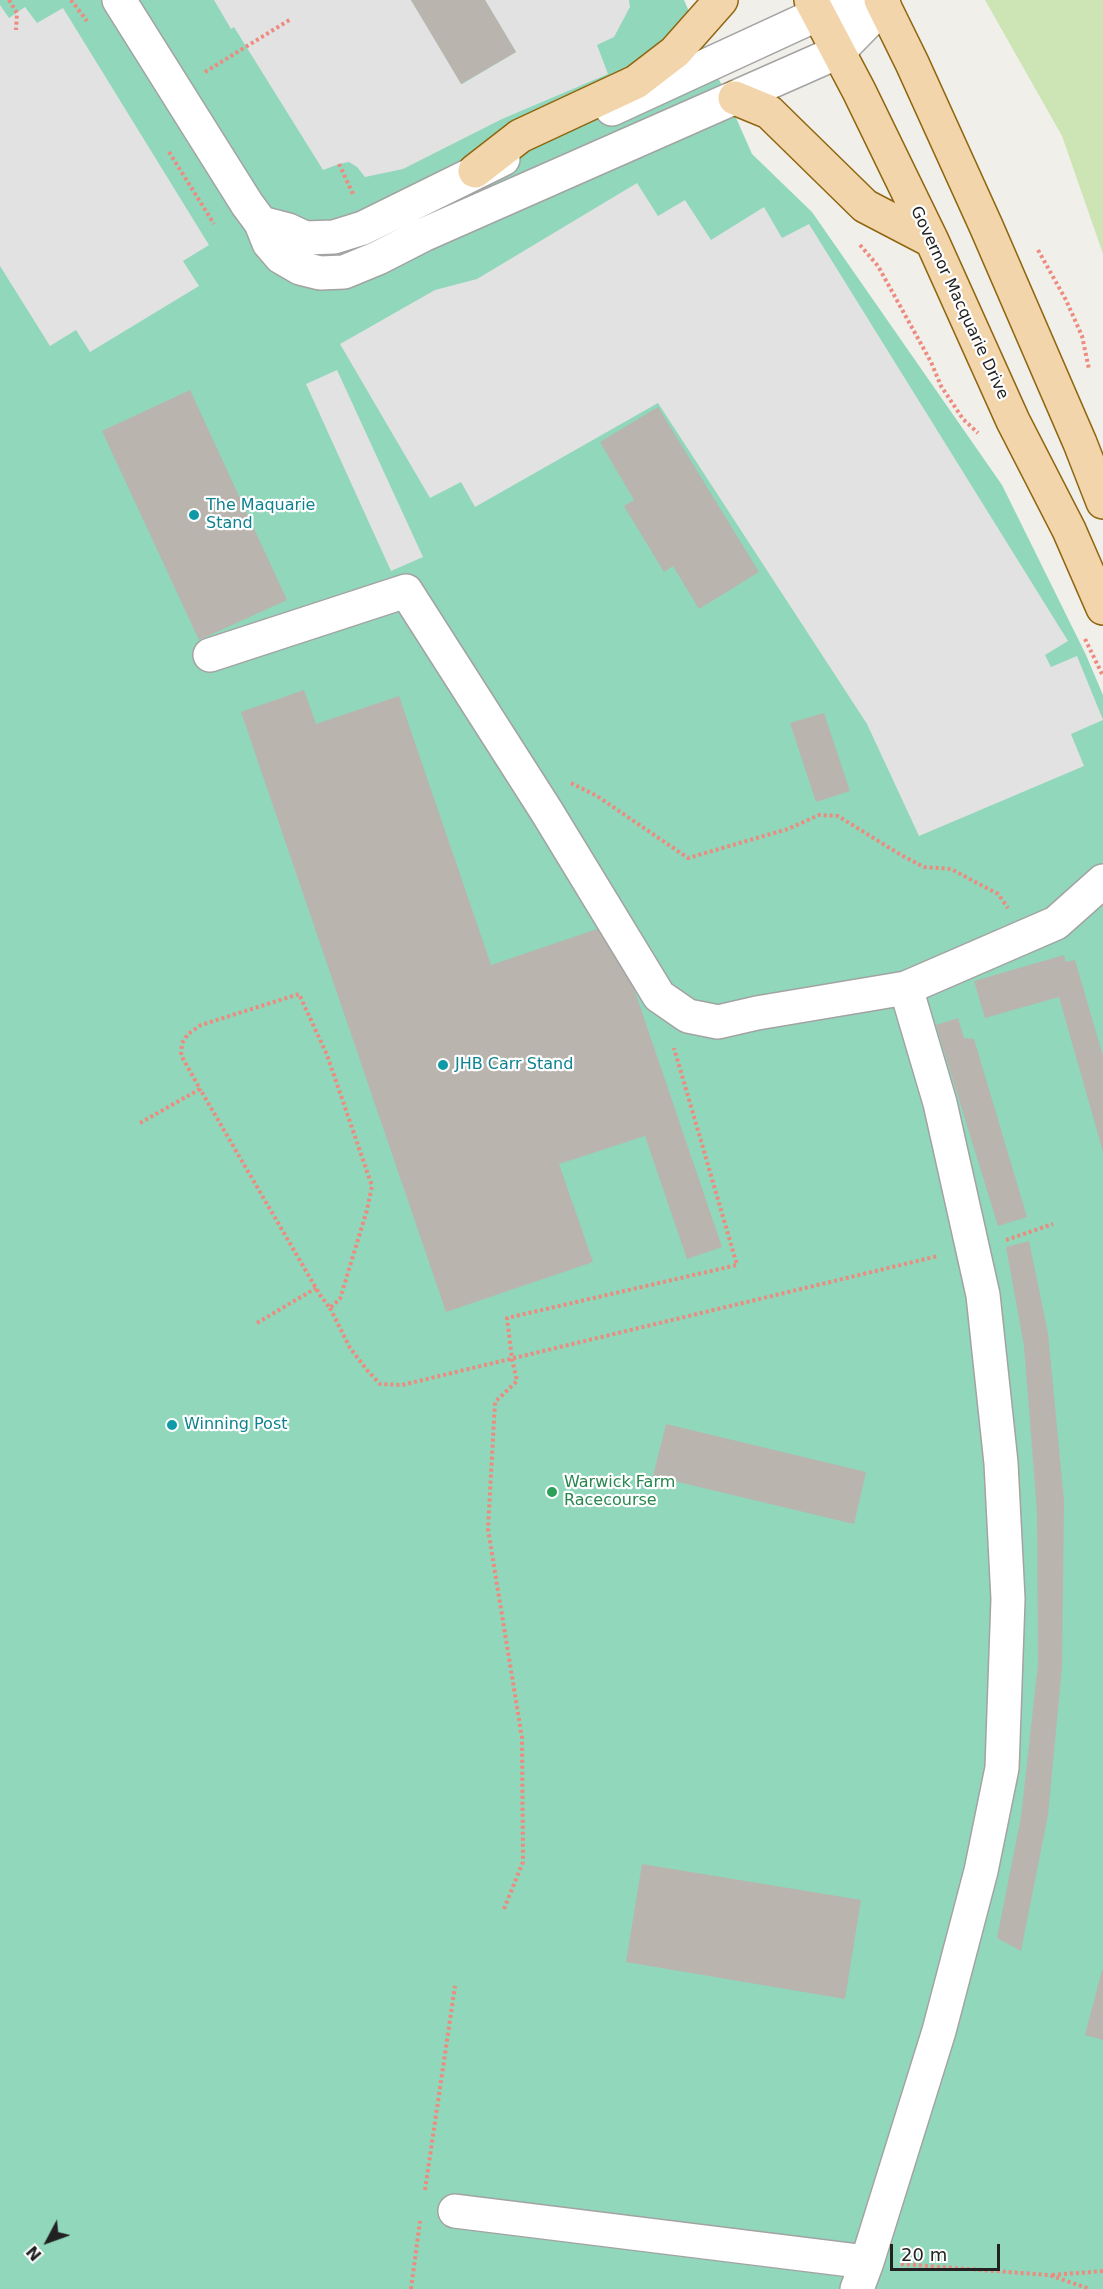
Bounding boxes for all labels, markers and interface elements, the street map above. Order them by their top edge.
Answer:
street label: Governor Macquarie Drive [906,204,1012,402]
place label: The Maquarie Stand [206,496,315,534]
marker: The Maquarie Stand [187,508,201,522]
place label: JHB Carr Stand [455,1055,573,1075]
marker: JHB Carr Stand [436,1058,450,1072]
place label: Winning Post [184,1415,288,1435]
marker: Winning Post [165,1418,179,1432]
place label: Warwick Farm Racecourse [564,1473,675,1511]
marker: Warwick Farm Racecourse [545,1485,559,1499]
north arrow [18,2211,78,2271]
scale bar [893,2232,1002,2270]
text: N [22,2242,46,2264]
text: 20 m [901,2244,947,2265]

